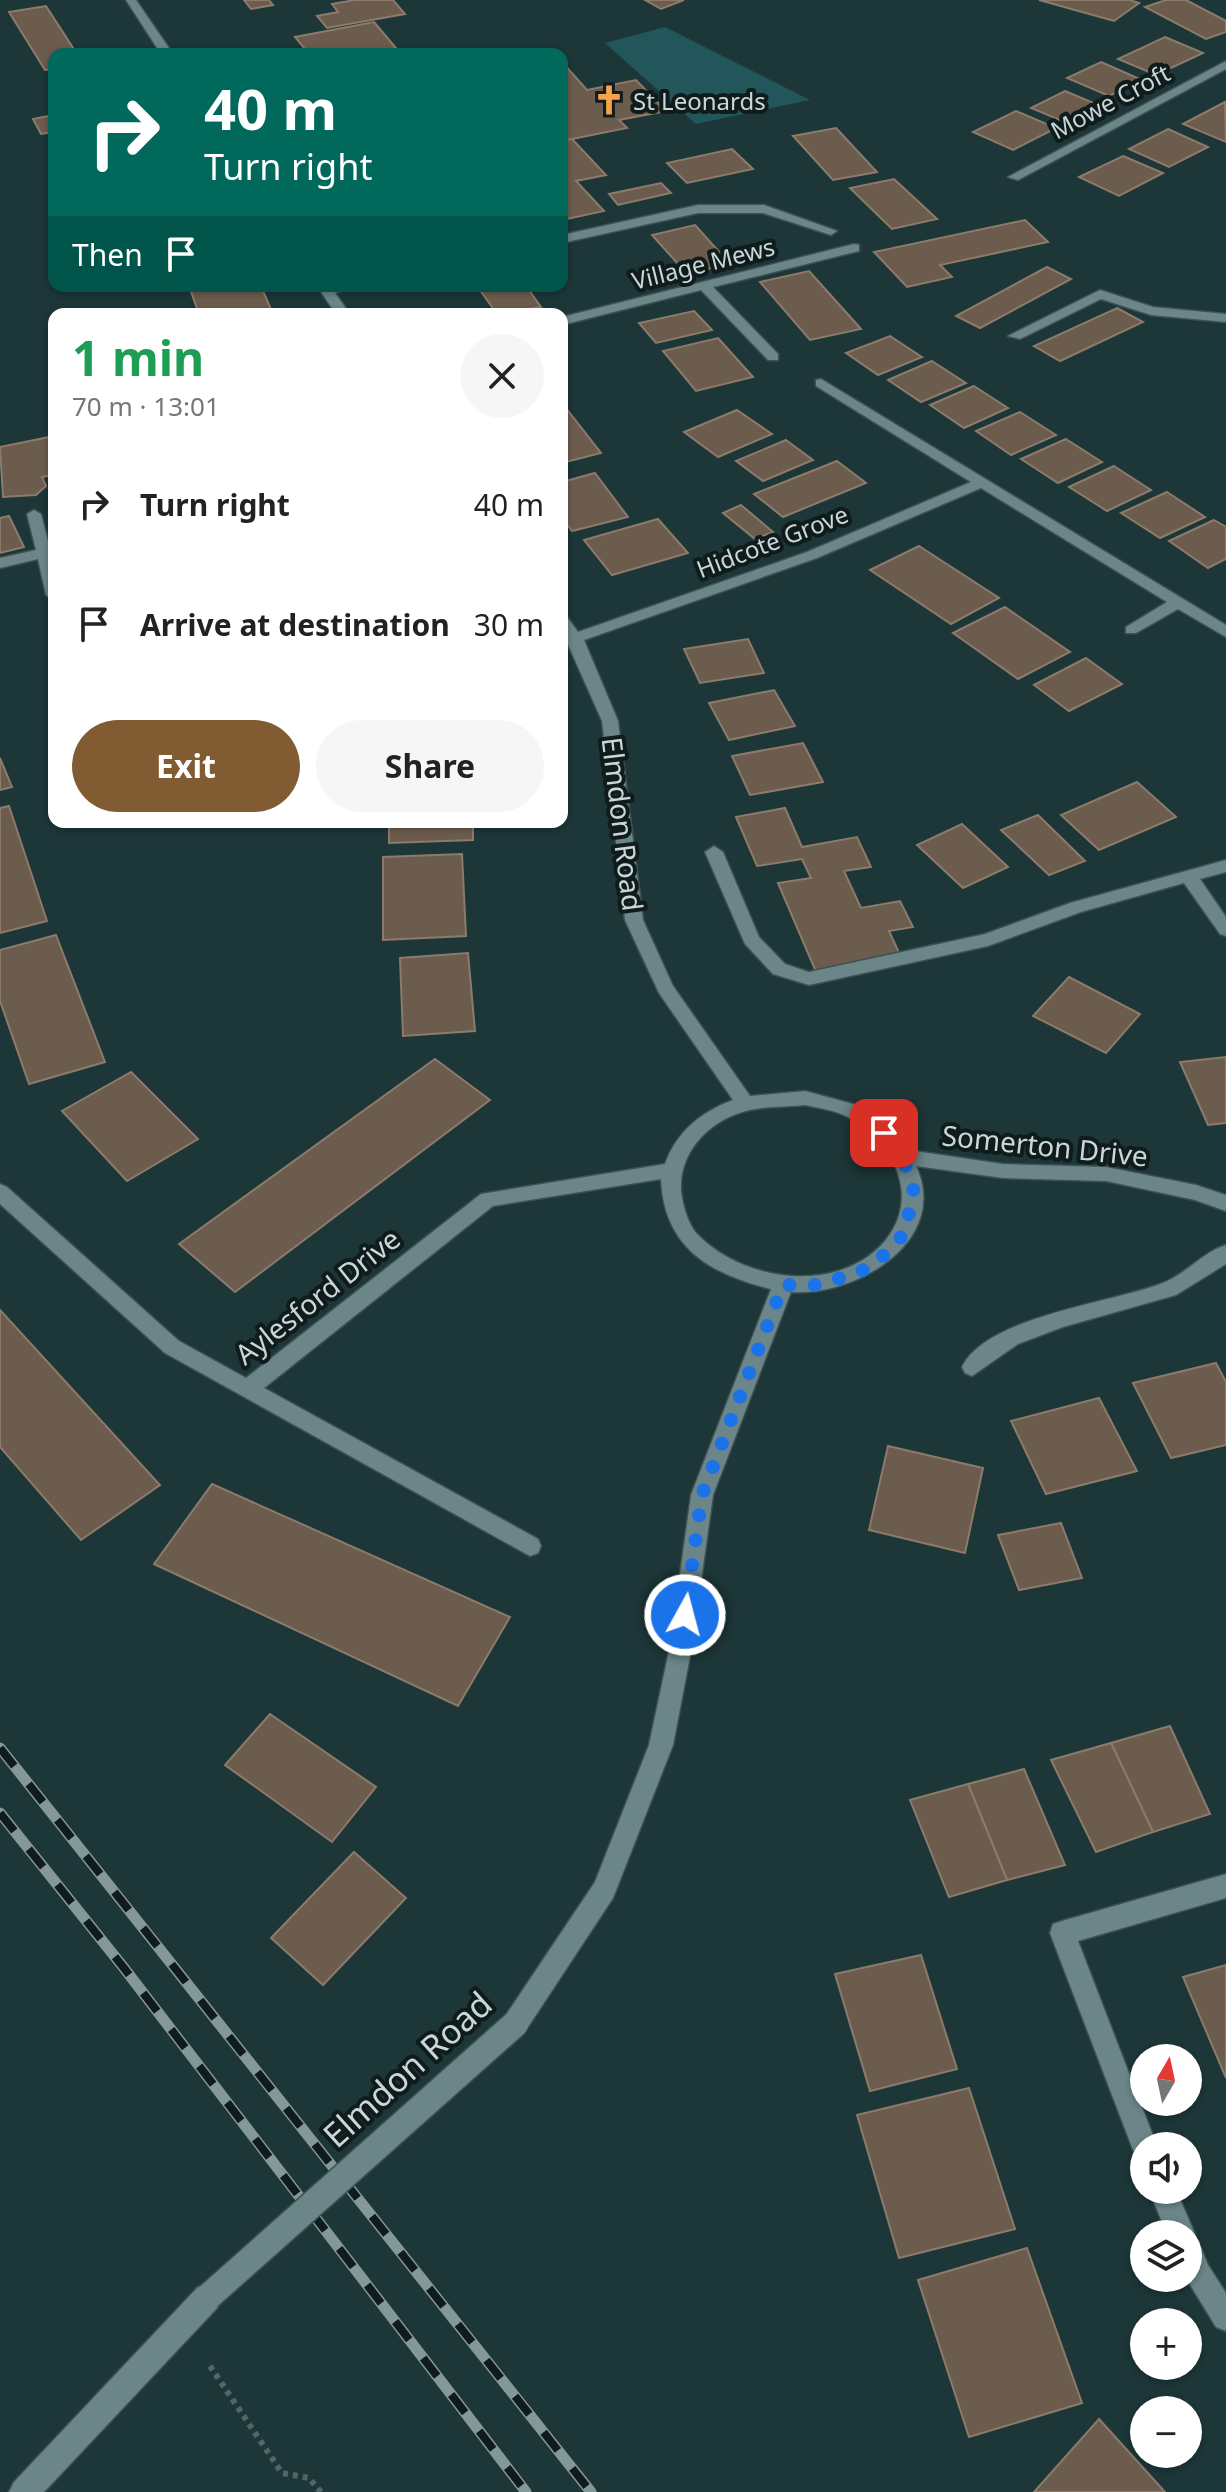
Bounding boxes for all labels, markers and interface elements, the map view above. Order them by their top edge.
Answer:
street label: Mowe Croft [1045,56,1176,146]
text: 40 m [204,70,337,146]
icon: right [72,80,176,184]
church icon: St Leonards [592,83,626,117]
place label: St Leonards [633,84,766,117]
text: Turn right [204,142,372,191]
street label: Village Mews [628,229,778,297]
icon: arrive [159,232,203,276]
text: Then [72,234,143,275]
text: 1 min [72,325,204,390]
button: close [460,334,544,418]
text: 70 m · 13:01 [72,388,220,424]
icon: right [72,482,116,526]
text: Turn right [140,484,290,525]
text: 40 m [474,484,544,525]
street label: Hidcote Grove [691,497,853,585]
icon: arrive [72,602,116,646]
text: Arrive at destination [140,604,450,645]
text: 30 m [474,604,544,645]
button: Exit [72,720,300,812]
button: Share [316,720,544,812]
street label: Elmdon Road [593,735,653,913]
pin [850,1099,918,1167]
icon: arrive [862,1111,906,1155]
street label: Somerton Drive [940,1115,1150,1175]
street label: Aylesford Drive [227,1219,407,1373]
position arrow [643,1573,727,1657]
street label: Elmdon Road [313,1981,501,2157]
north arrow [1130,2044,1202,2116]
map controls [1130,2044,1202,2468]
button: sound [1130,2132,1202,2204]
button: layers [1130,2220,1202,2292]
button: + [1130,2308,1202,2380]
button: − [1130,2396,1202,2468]

